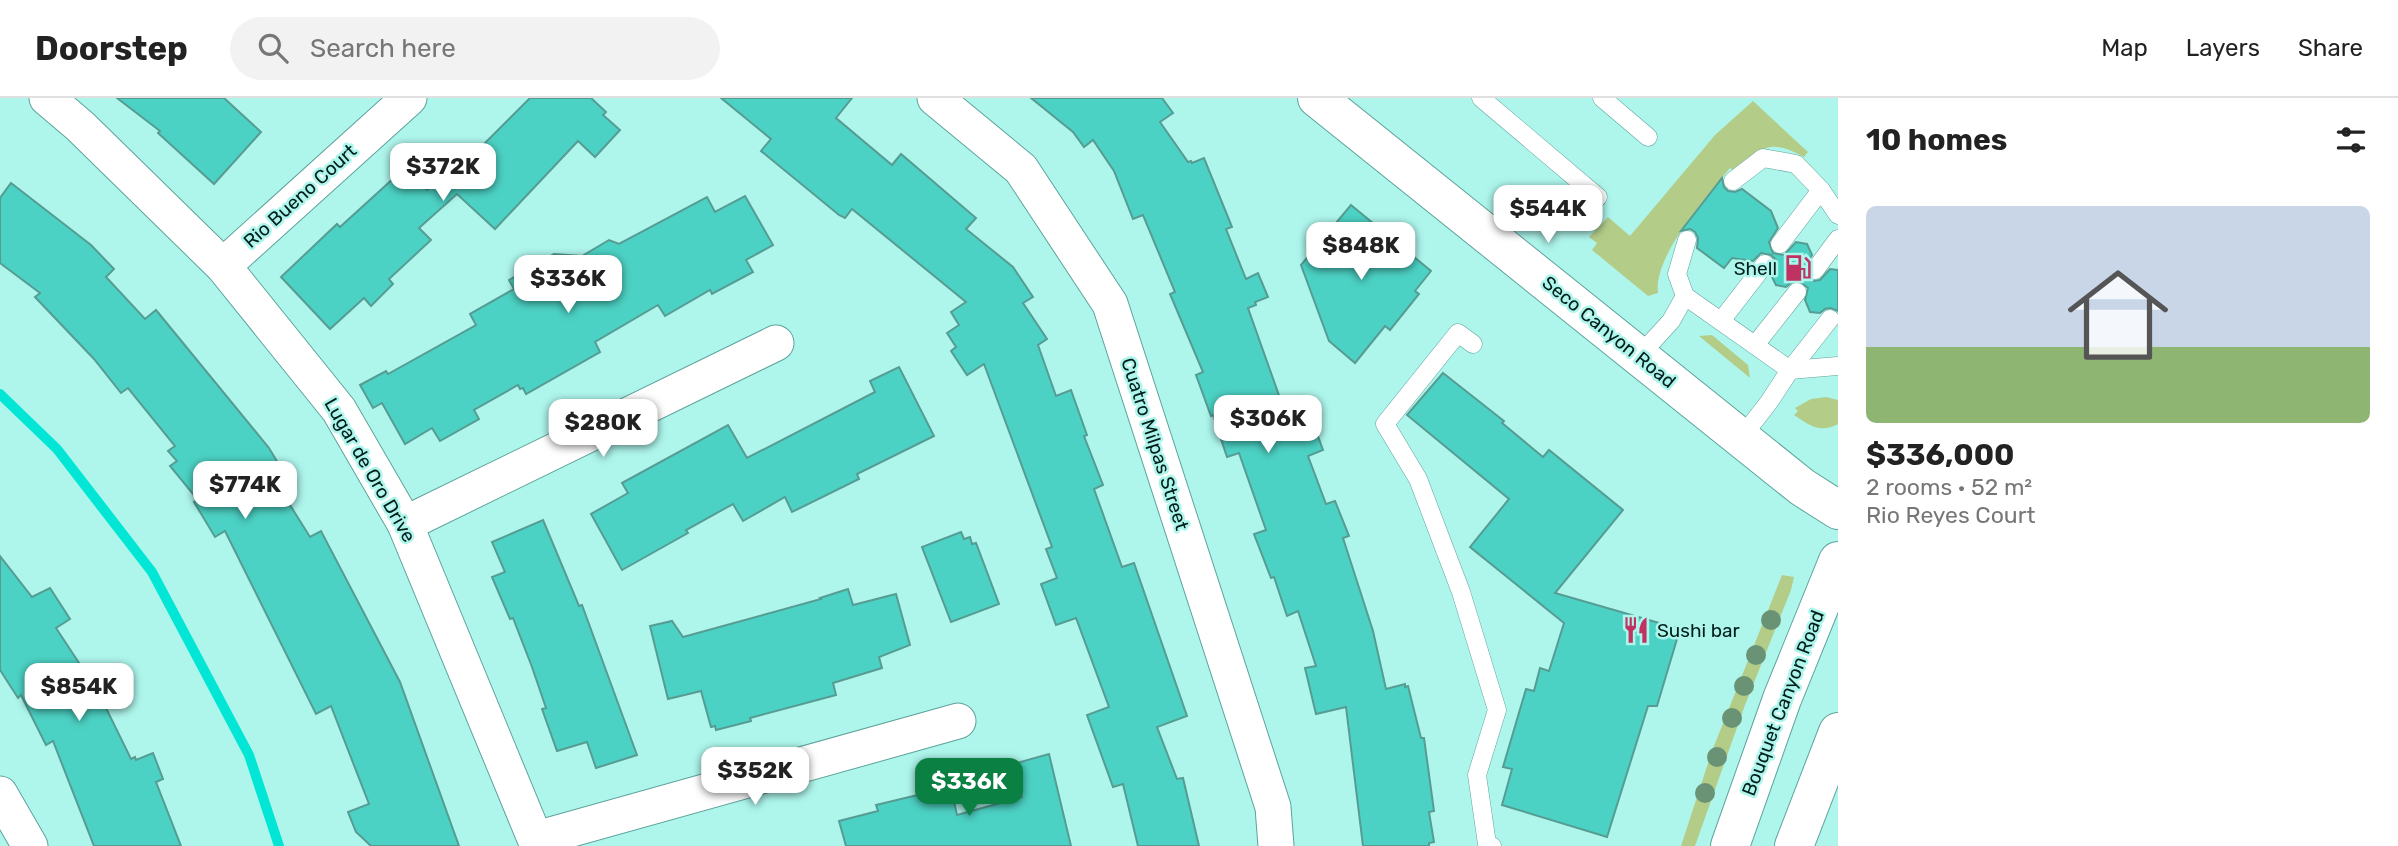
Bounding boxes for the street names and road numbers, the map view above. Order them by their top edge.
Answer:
street label: Rio Bueno Court [239,139,362,253]
street label: Seco Canyon Road [1538,271,1680,393]
street label: Cuatro Milpas Street [1116,355,1194,534]
street label: Lugar de Oro Drive [319,394,421,546]
street label: Bouquet Canyon Road [1737,607,1829,799]

